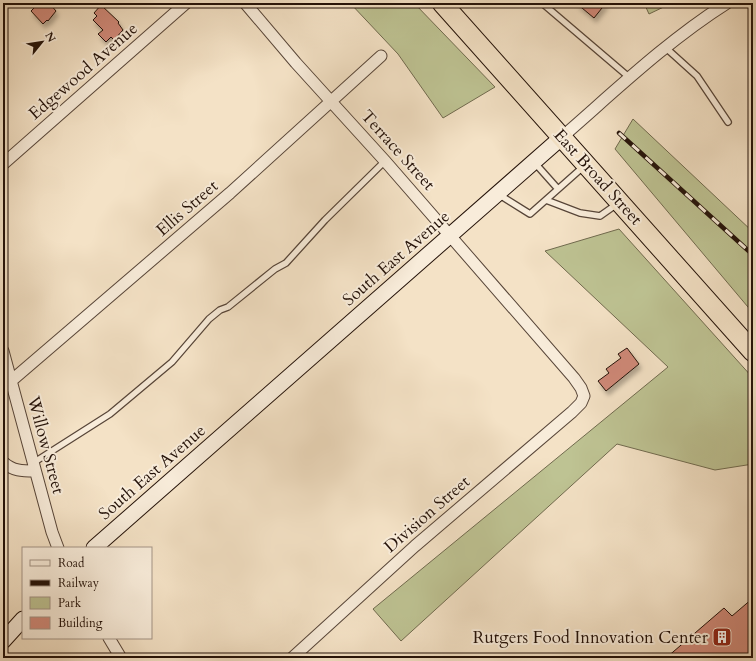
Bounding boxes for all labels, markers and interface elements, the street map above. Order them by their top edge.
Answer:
street label: Edgewood Avenue [24,17,142,125]
north arrow [22,22,62,62]
text: N [41,29,59,46]
street label: Terrace Street [356,105,441,196]
street label: East Broad Street [549,124,648,231]
street label: Ellis Street [151,174,223,241]
street label: South East Avenue [338,205,454,311]
street label: Willow Street [22,393,70,497]
street label: South East Avenue [94,419,210,525]
street label: Division Street [379,470,475,558]
legend [22,547,152,639]
text: Road [58,555,85,571]
text: Railway [58,575,100,591]
text: Park [58,595,82,611]
text: Building [58,615,103,631]
place label: Rutgers Food Innovation Center [473,626,709,649]
building icon: Rutgers Food Innovation Center [711,626,733,648]

